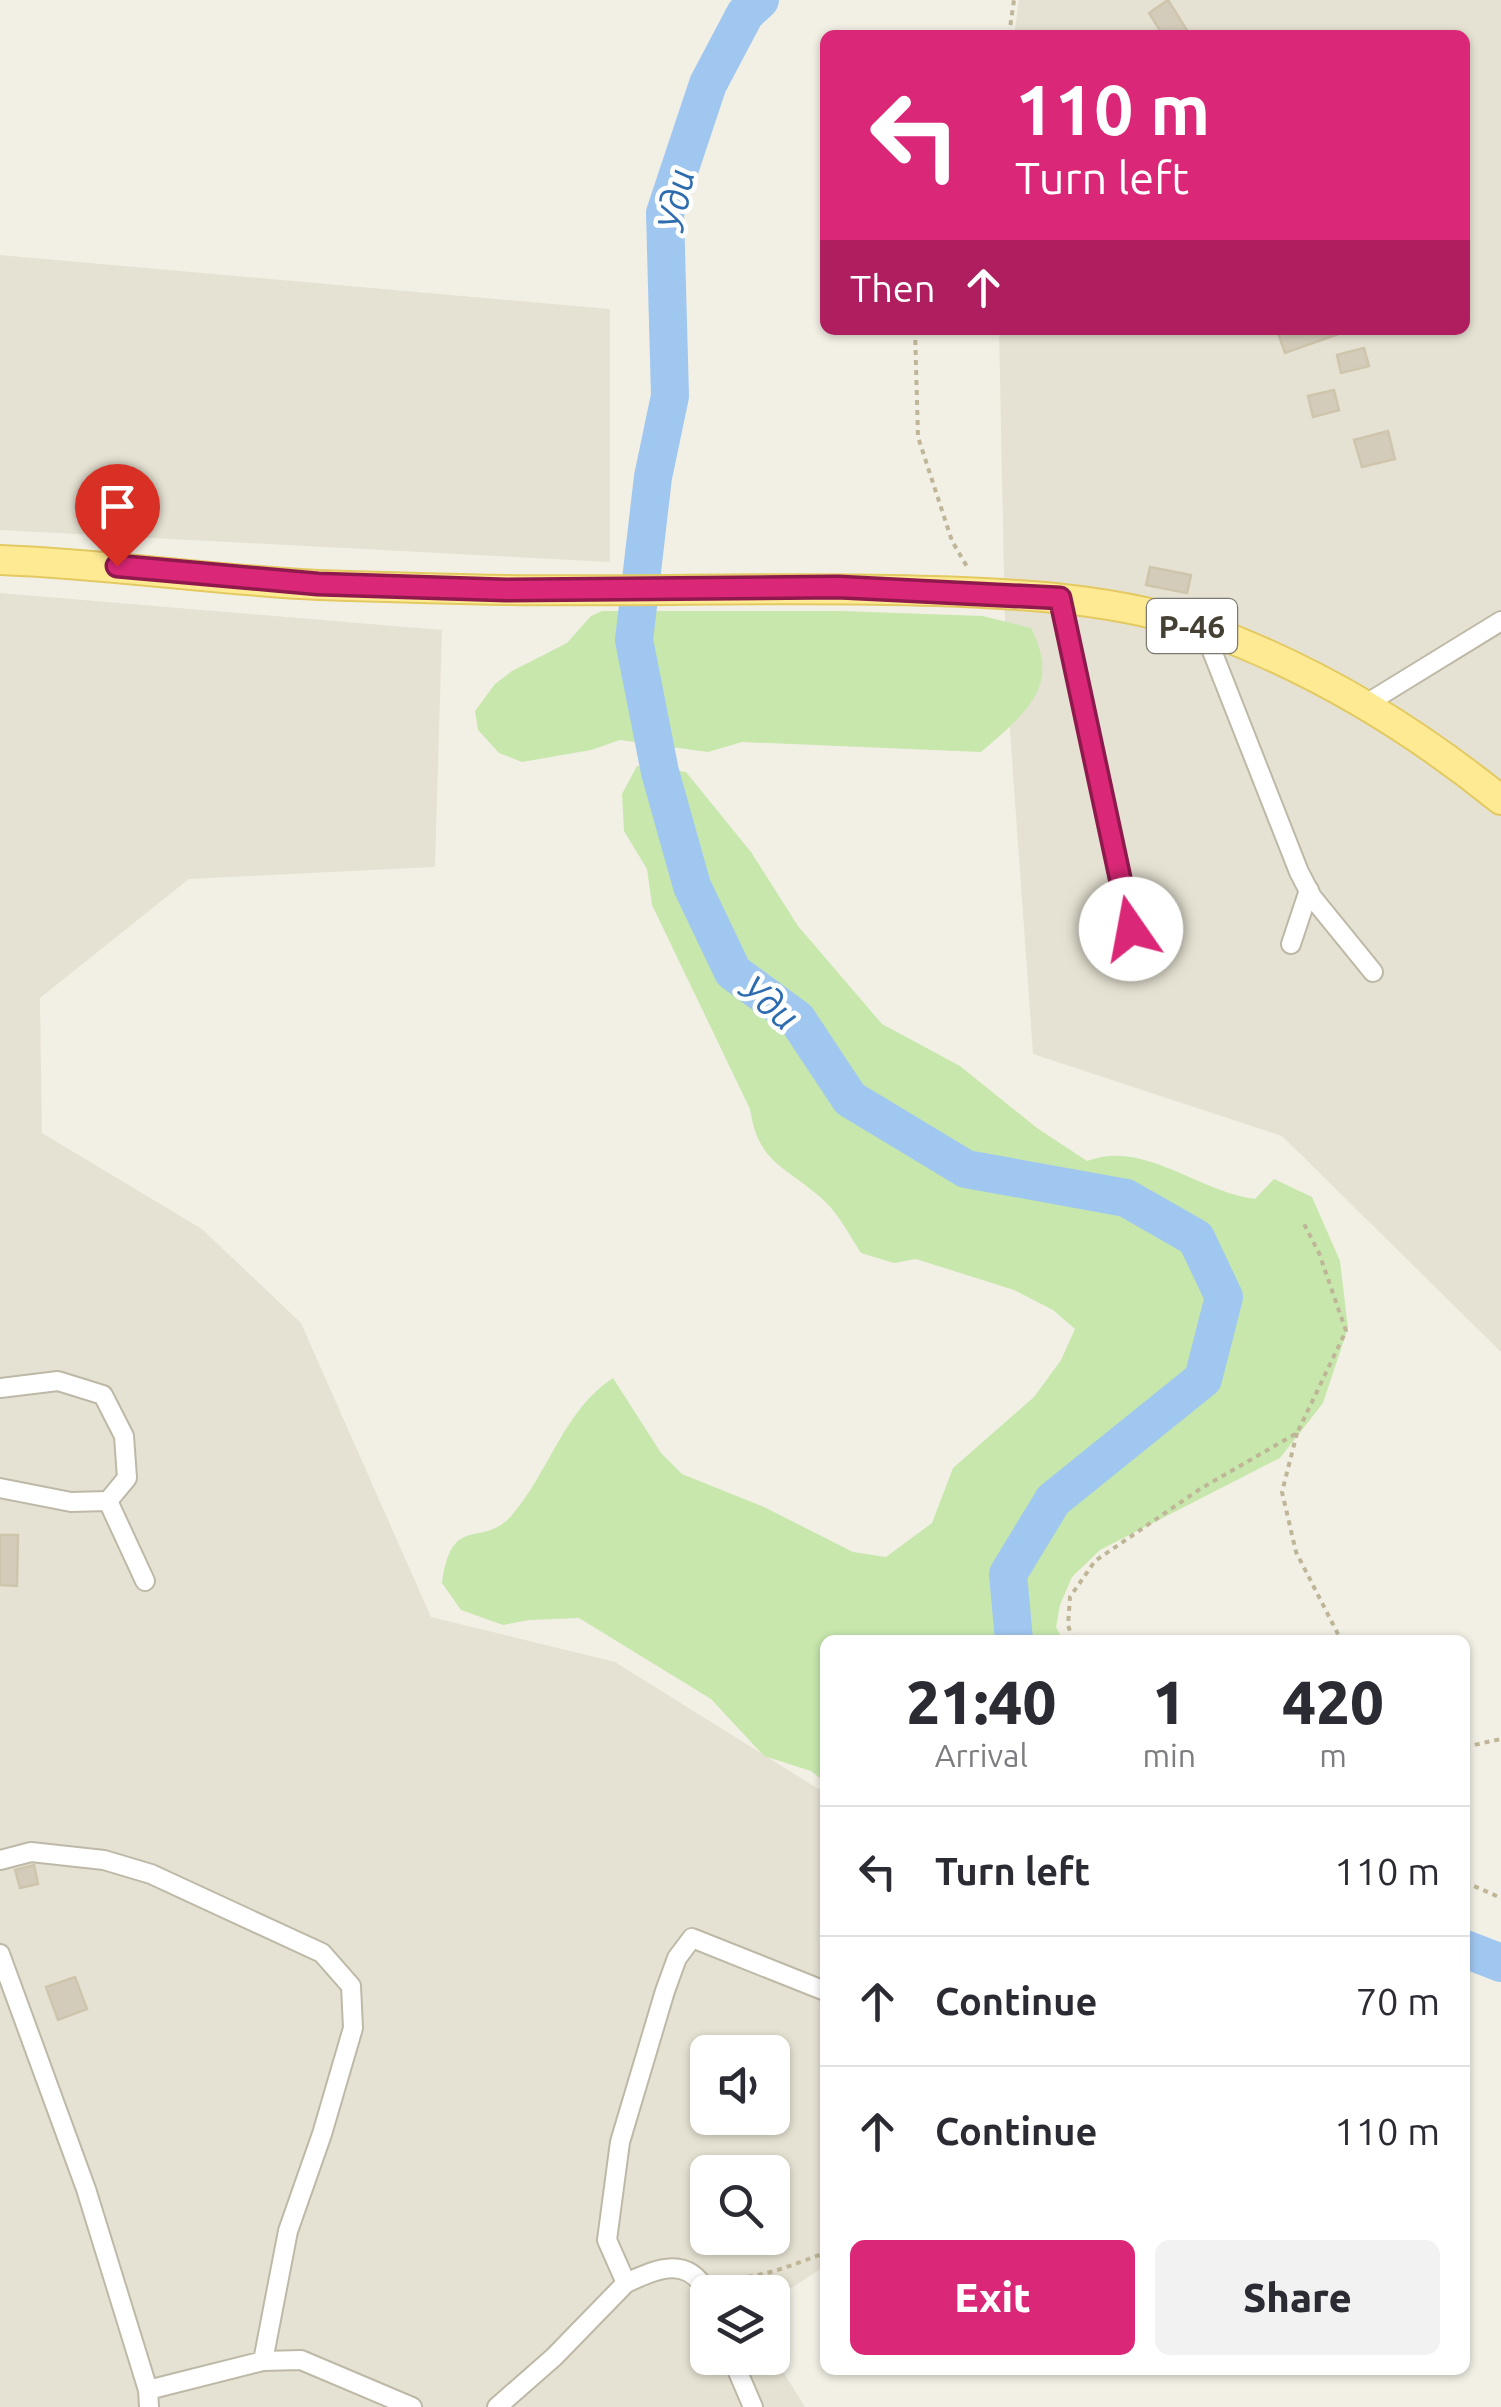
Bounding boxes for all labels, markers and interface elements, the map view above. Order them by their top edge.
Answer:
icon: left [850,70,980,200]
text: 110 m [1015,70,1210,148]
text: Turn left [1015,152,1189,203]
water label: Уди [648,166,702,235]
icon: ahead [956,260,1011,315]
text: Then [850,267,936,309]
pin [75,464,160,567]
icon: arrive [90,479,145,534]
road number: Р-46 [1147,599,1237,653]
position arrow [1079,877,1183,981]
water label: Уди [732,965,807,1038]
text: 21:40 [906,1668,1056,1735]
text: 1 [1152,1668,1186,1735]
text: 420 [1282,1668,1384,1735]
text: Arrival [935,1737,1028,1773]
text: min [1142,1737,1196,1773]
text: m [1319,1737,1347,1773]
icon: left [850,1844,905,1899]
text: Turn left [935,1850,1090,1892]
text: 110 m [1334,1850,1440,1892]
icon: ahead [850,1974,905,2029]
text: Continue [935,1980,1097,2022]
text: 70 m [1356,1980,1440,2022]
map controls [690,2035,790,2375]
button: sound [690,2035,790,2135]
icon: ahead [850,2104,905,2159]
text: Continue [935,2110,1097,2152]
text: 110 m [1334,2110,1440,2152]
button: search [690,2155,790,2255]
button: Exit [850,2240,1135,2355]
button: Share [1155,2240,1440,2355]
button: layers [690,2275,790,2375]

